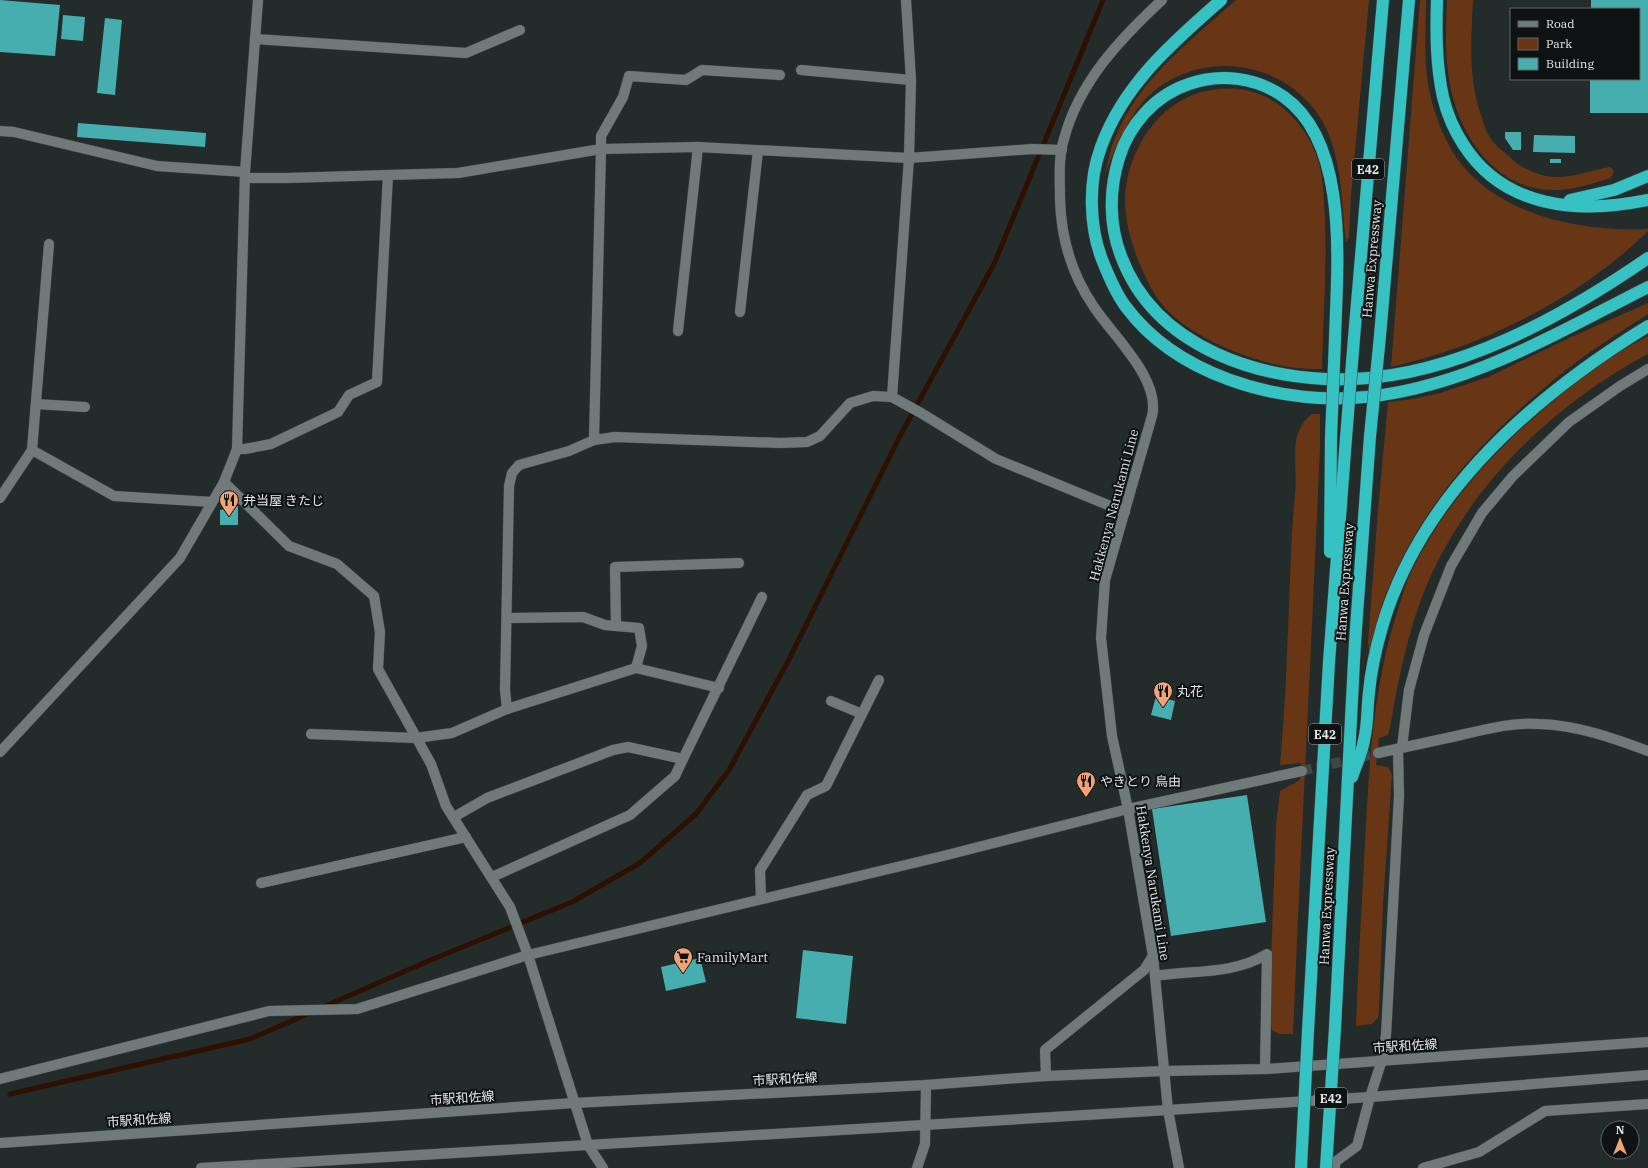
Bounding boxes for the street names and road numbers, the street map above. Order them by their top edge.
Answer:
road number: E42 [1352,159,1384,179]
street label: Hanwa Expressway [1358,199,1386,319]
street label: Hakkenya Narukami Line [1085,427,1143,583]
street label: Hanwa Expressway [1332,522,1358,642]
road number: E42 [1309,724,1341,744]
street label: Hakkenya Narukami Line [1132,804,1174,962]
street label: Hanwa Expressway [1315,846,1339,966]
street label: 市駅和佐線 [1372,1035,1438,1057]
street label: 市駅和佐線 [752,1069,818,1089]
street label: 市駅和佐線 [429,1087,495,1109]
road number: E42 [1315,1088,1347,1108]
street label: 市駅和佐線 [106,1109,172,1131]

